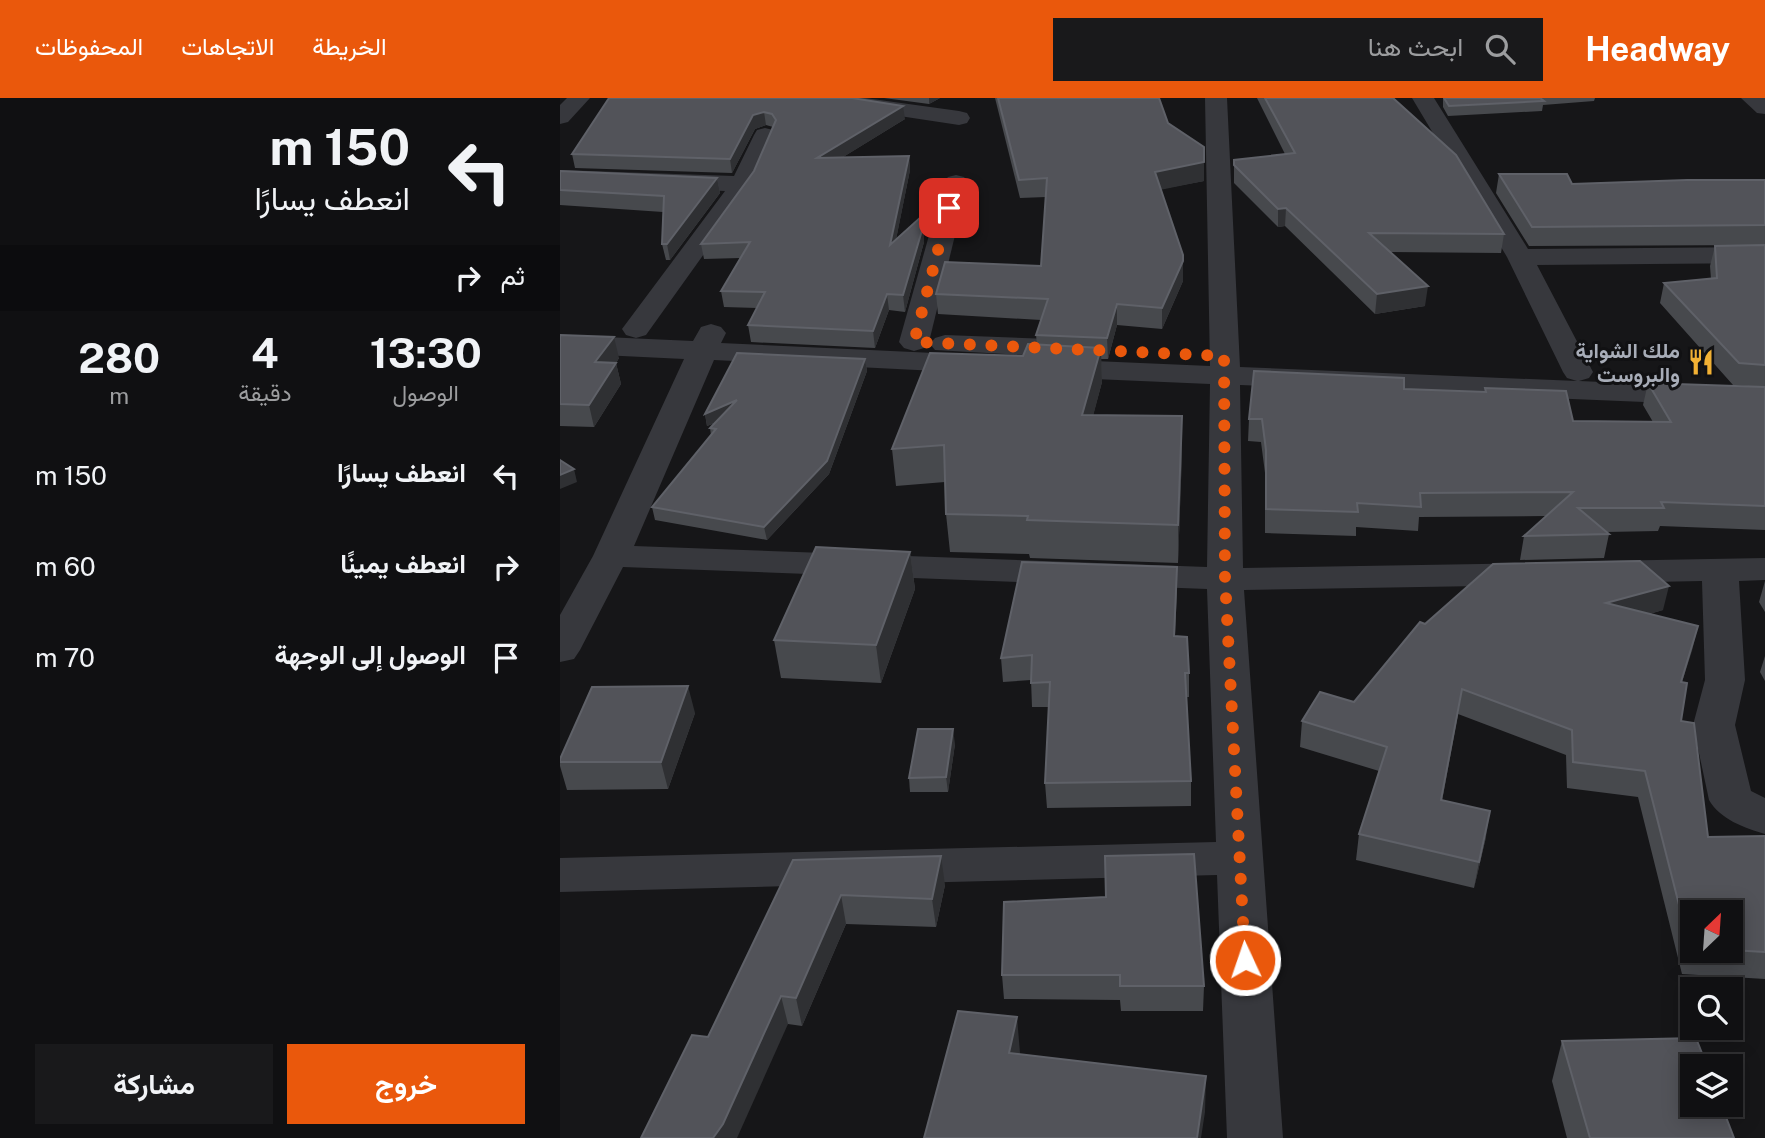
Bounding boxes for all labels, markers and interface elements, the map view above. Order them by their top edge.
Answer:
search box [1053,18,1543,81]
icon: search [1481,30,1519,68]
text: Headway [1585,30,1730,68]
text: ابحث هنا [1368,31,1463,62]
text: المحفوظات [35,32,143,60]
text: الاتجاهات [181,32,274,60]
text: الخريطة [312,32,387,60]
text: 150 m [269,118,410,176]
icon: left [434,126,525,217]
pin [919,178,979,238]
text: انعطف يسارًا [254,180,410,217]
icon: arrive [930,189,968,227]
icon: right [449,259,487,297]
text: ثم [501,260,525,291]
text: 4 [251,328,279,377]
text: 13:30 [370,328,482,377]
text: 280 [78,333,160,382]
place label: ملك الشواية والبروست [1576,338,1680,388]
restaurant icon: ملك الشواية والبروست [1686,347,1716,377]
text: دقيقة [238,379,291,406]
text: الوصول [393,379,459,406]
text: m [109,382,129,409]
text: انعطف يسارًا [337,457,466,488]
icon: left [487,457,525,495]
text: 150 m [35,460,107,491]
text: انعطف يمينًا [340,548,466,579]
icon: right [487,548,525,586]
text: 60 m [35,551,96,582]
text: الوصول إلى الوجهة [275,639,466,670]
icon: arrive [487,639,525,677]
text: 70 m [35,642,95,673]
north arrow [1680,900,1743,962]
map controls [1680,900,1743,1117]
position arrow [1208,923,1282,997]
button: search [1680,977,1743,1040]
button: مشاركة [35,1044,273,1124]
button: خروج [287,1044,525,1124]
button: layers [1680,1054,1743,1117]

